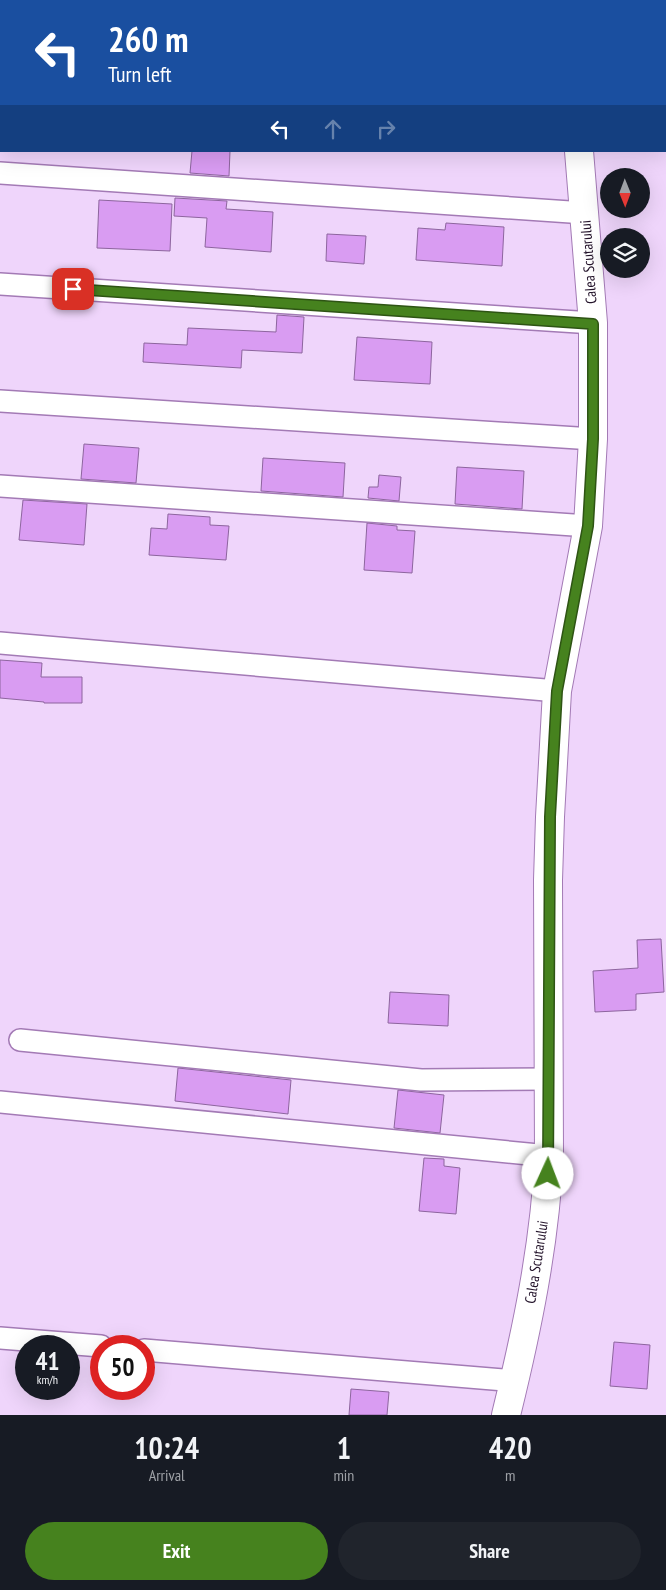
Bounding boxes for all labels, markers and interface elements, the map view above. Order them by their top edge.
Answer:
text: 260 m [108,16,189,62]
icon: left [25,20,90,85]
text: Turn left [108,60,172,88]
icon: left [266,115,294,143]
icon: ahead [319,115,347,143]
icon: right [372,115,400,143]
north arrow [600,168,650,218]
map controls [600,168,650,278]
street label: Calea Scutarului [576,220,600,304]
button: layers [600,228,650,278]
pin [52,268,94,310]
icon: arrive [59,275,87,303]
position arrow [521,1147,573,1199]
street label: Calea Scutarului [520,1219,552,1305]
speed limit sign: 50 [90,1335,155,1400]
text: 41 [36,1345,59,1377]
text: km/h [37,1372,58,1387]
text: 10:24 [134,1428,199,1467]
text: 1 [337,1428,351,1467]
text: 420 [489,1428,532,1467]
text: Arrival [149,1465,185,1485]
text: min [333,1465,354,1485]
text: m [505,1465,515,1485]
button: Exit [25,1522,328,1580]
button: Share [338,1522,641,1580]

